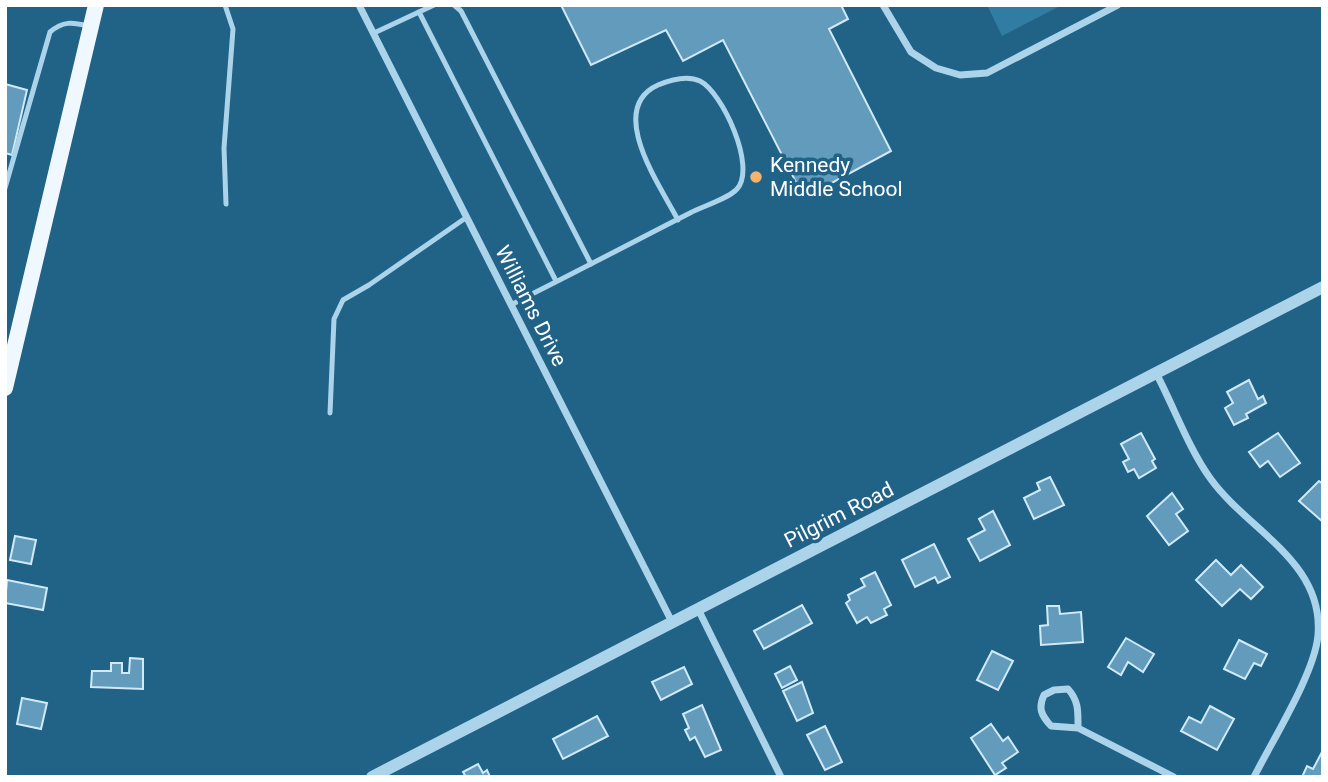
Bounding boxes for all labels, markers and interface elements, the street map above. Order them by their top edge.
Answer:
place label: Kennedy Middle School [770,153,903,201]
marker: Kennedy Middle School [748,169,764,185]
street label: Williams Drive [490,242,572,370]
street label: Pilgrim Road [780,477,898,553]

